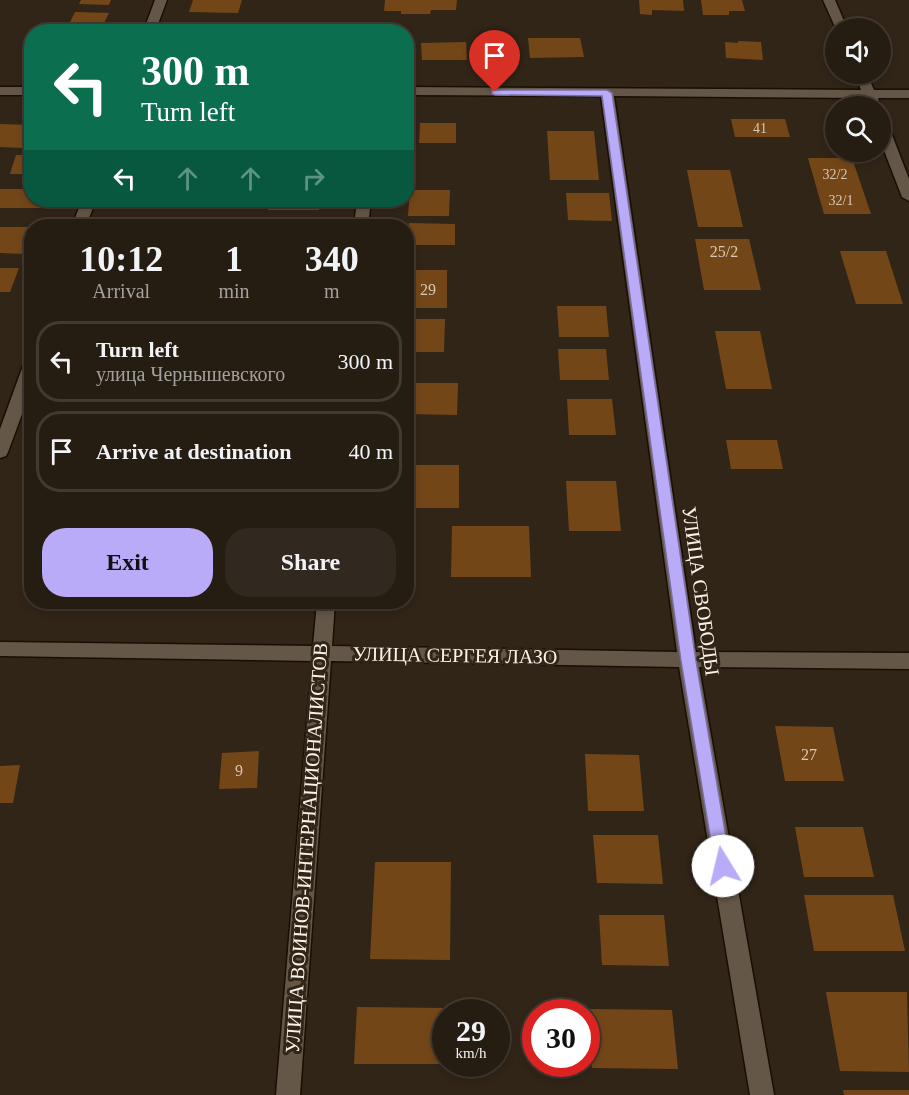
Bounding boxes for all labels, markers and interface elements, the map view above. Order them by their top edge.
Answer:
map controls [825,18,891,162]
button: sound [825,18,891,84]
pin [469,30,520,92]
icon: arrive [478,39,511,72]
icon: left [42,48,120,126]
text: 300 m [141,48,250,94]
button: search [825,96,891,162]
text: Turn left [141,97,235,127]
house number: 41 [753,121,767,136]
icon: left [108,162,141,195]
icon: ahead [171,162,204,195]
icon: ahead [234,162,267,195]
icon: right [297,162,330,195]
house number: 32/2 [823,167,847,182]
house number: 32/1 [829,193,853,208]
text: 10:12 [79,239,163,279]
text: 1 [225,239,243,279]
text: 340 [305,239,359,279]
house number: 25/2 [710,243,738,260]
text: Arrival [92,280,150,302]
text: min [218,280,250,302]
text: m [324,280,340,302]
house number: 29 [420,281,436,298]
text: Turn left [96,337,179,362]
icon: left [45,345,78,378]
text: 300 m [337,349,393,374]
text: улица Чернышевского [96,363,285,385]
icon: arrive [45,435,78,468]
text: Arrive at destination [96,439,292,464]
text: 40 m [348,439,393,464]
street label: УЛИЦА СВОБОДЫ [677,505,724,677]
button: Exit [42,528,213,597]
button: Share [225,528,396,597]
street label: УЛИЦА ВОИНОВ-ИНТЕРНАЦИОНАЛИСТОВ [281,642,332,1054]
street label: УЛИЦА СЕРГЕЯ ЛАЗО [353,642,557,669]
house number: 27 [801,746,817,763]
house number: 9 [235,762,243,779]
position arrow [691,834,755,898]
speed limit sign: 30 [522,999,600,1077]
text: 29 [456,1014,486,1047]
text: km/h [456,1045,486,1061]

